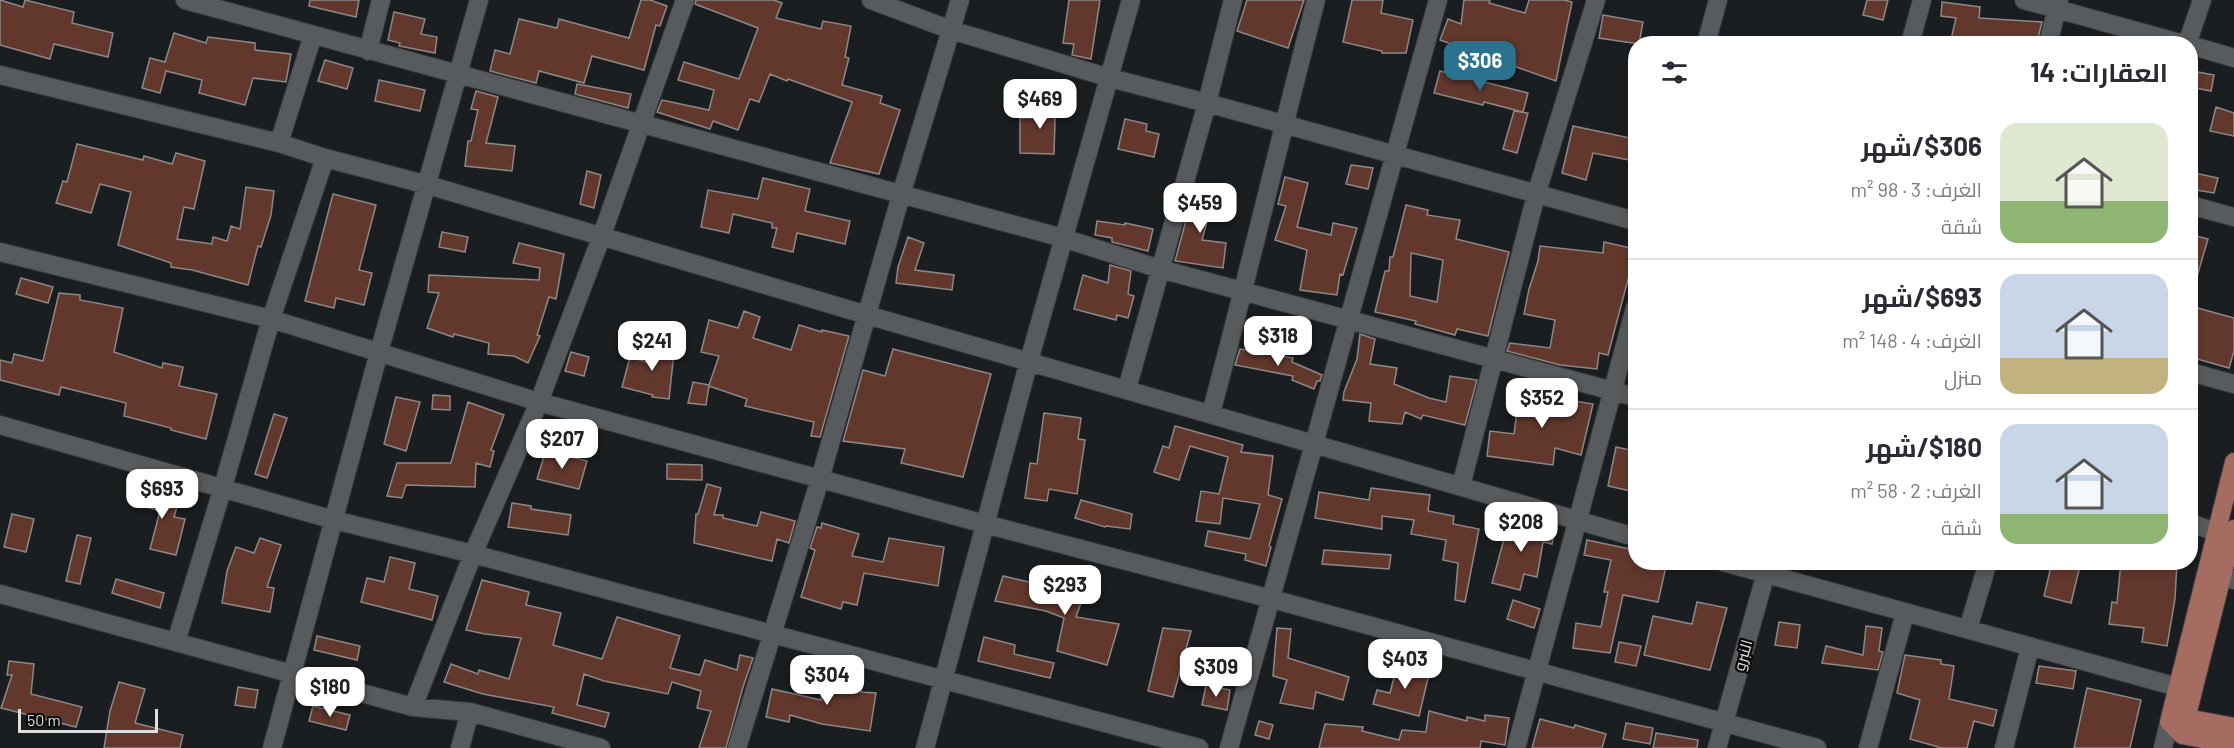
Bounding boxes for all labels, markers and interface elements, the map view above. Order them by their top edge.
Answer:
pin: $306 [1444,41,1516,92]
text: $306 [1458,48,1502,72]
icon: filters [1658,56,1691,89]
text: العقارات: 14 [2030,56,2168,87]
pin: $469 [1004,79,1076,130]
text: $469 [1018,86,1062,110]
text: $306/شهر [1861,130,1982,161]
icon: home [2048,147,2120,219]
text: الغرف: 3 · 98 m² [1851,177,1982,201]
pin: $459 [1164,183,1236,234]
text: $459 [1178,190,1222,214]
text: شقة [1941,214,1982,238]
text: $693/شهر [1862,281,1982,312]
icon: home [2048,298,2120,370]
pin: $318 [1242,316,1314,367]
pin: $241 [616,321,688,372]
text: $318 [1258,323,1298,347]
text: $241 [632,328,672,352]
text: الغرف: 4 · 148 m² [1842,328,1982,352]
text: منزل [1944,365,1982,389]
pin: $352 [1506,378,1578,429]
text: $352 [1520,385,1564,409]
pin: $207 [526,419,598,470]
text: $207 [540,426,584,450]
text: $180/شهر [1866,431,1982,462]
icon: home [2048,448,2120,520]
pin: $693 [126,469,198,520]
text: $693 [140,476,184,500]
text: الغرف: 2 · 58 m² [1850,478,1982,502]
pin: $208 [1485,502,1557,553]
text: $208 [1499,509,1543,533]
text: شقة [1941,515,1982,539]
pin: $293 [1029,565,1101,616]
text: $293 [1043,572,1087,596]
street label: النبرو [1729,637,1756,673]
pin: $403 [1369,639,1441,690]
text: $403 [1382,646,1428,670]
pin: $309 [1180,647,1252,698]
text: $309 [1194,654,1238,678]
pin: $304 [791,655,863,706]
text: $304 [804,662,850,686]
pin: $180 [294,667,366,718]
text: $180 [310,674,350,698]
scale bar [18,706,158,734]
text: 50 m [27,710,61,729]

